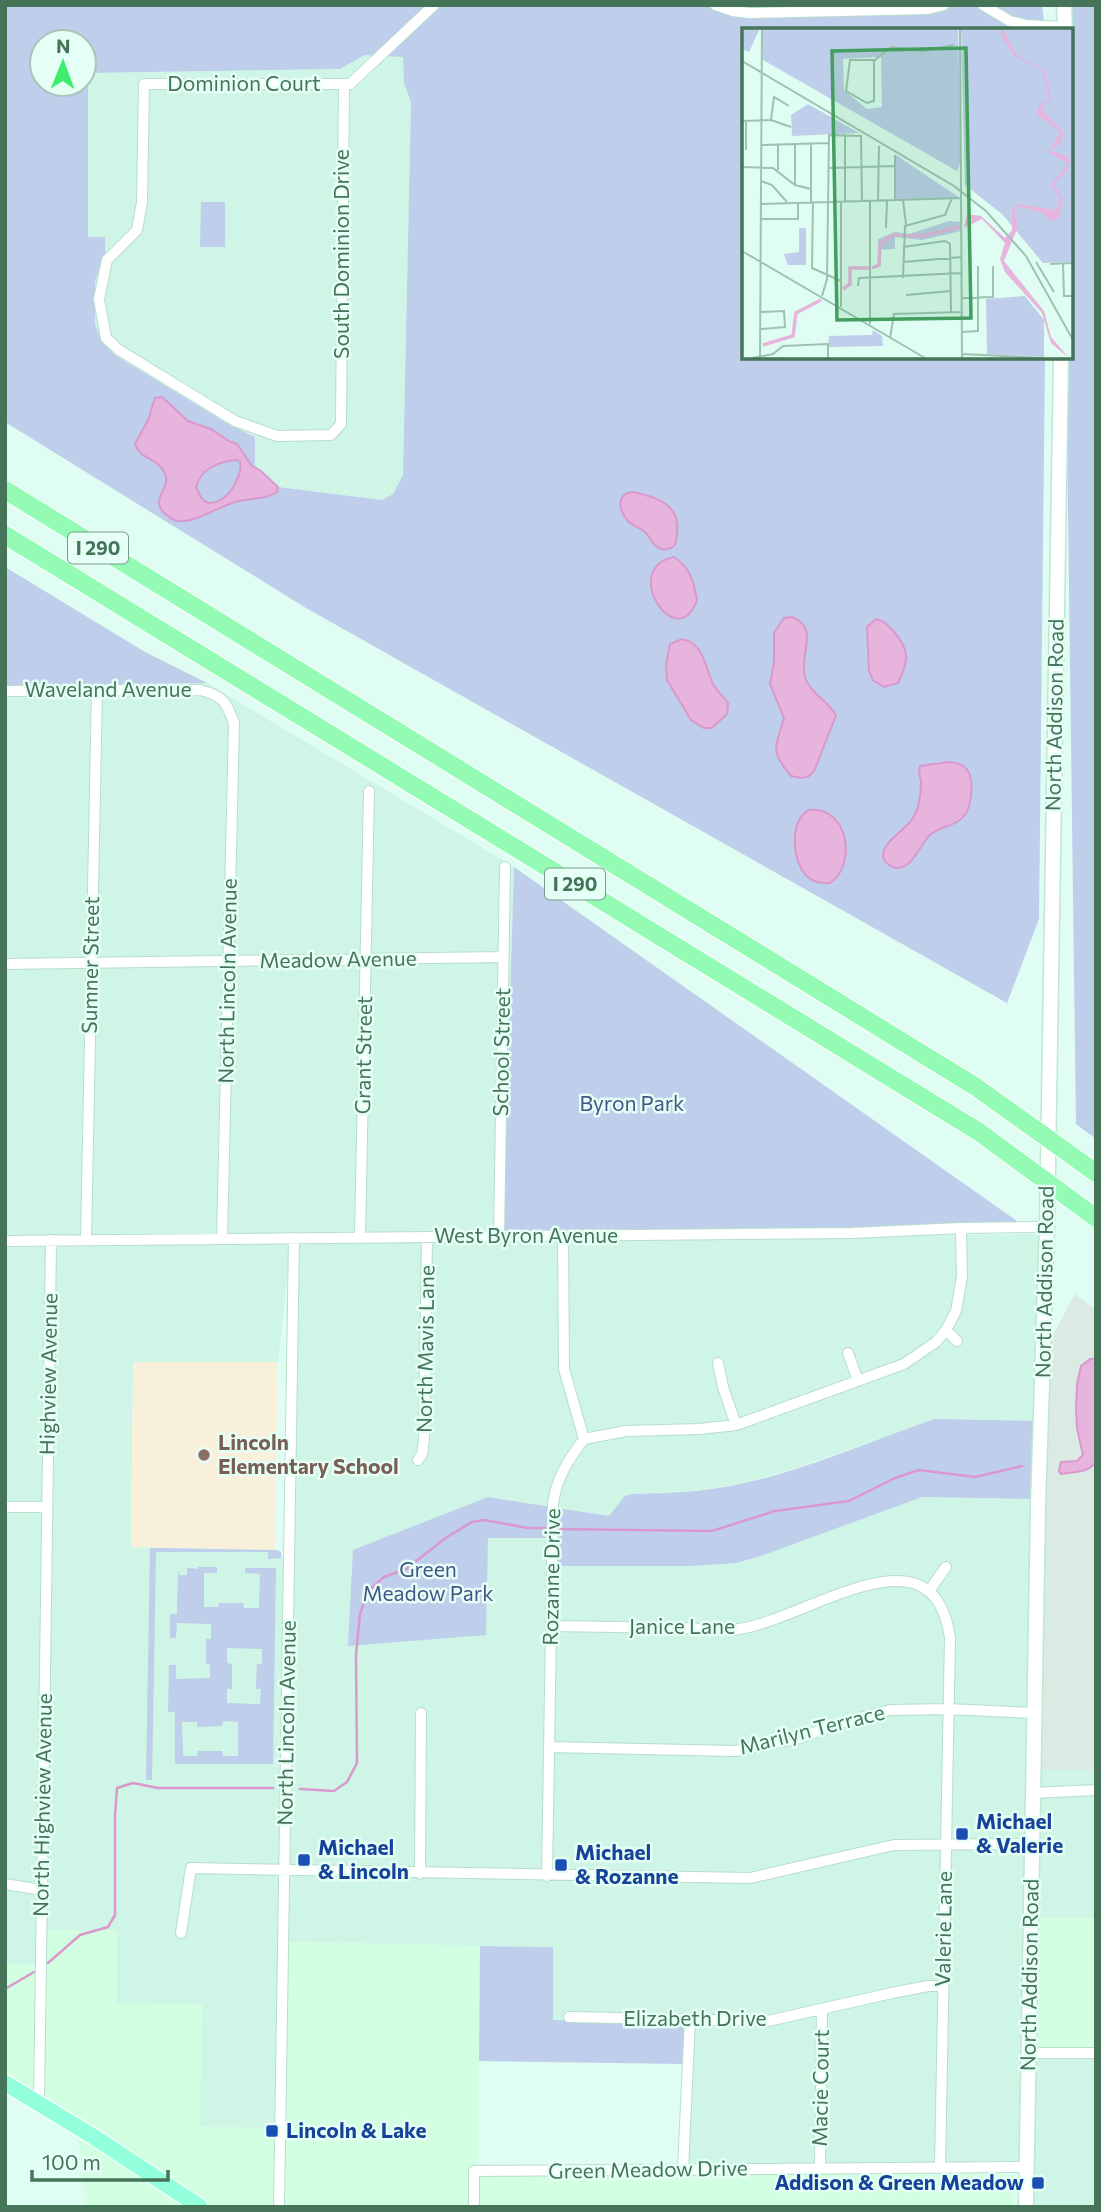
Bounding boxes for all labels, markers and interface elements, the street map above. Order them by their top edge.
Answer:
north arrow [28,28,98,98]
inset map [742,28,1073,359]
text: N [56,34,71,57]
street label: Dominion Court [167,70,321,95]
street label: South Dominion Drive [328,149,353,359]
road number: I 290 [68,533,128,564]
street label: North Addison Road [1039,619,1068,811]
street label: Waveland Avenue [24,676,192,701]
road number: I 290 [545,869,605,900]
street label: North Lincoln Avenue [212,878,241,1084]
street label: Sumner Street [76,896,103,1034]
street label: Meadow Avenue [259,945,417,972]
street label: School Street [487,987,514,1116]
street label: Grant Street [349,995,376,1114]
park label: Byron Park [580,1090,684,1115]
street label: North Addison Road [1029,1186,1058,1378]
street label: West Byron Avenue [434,1222,618,1247]
street label: North Mavis Lane [411,1265,438,1433]
street label: Highview Avenue [34,1293,61,1455]
place label: Lincoln Elementary School [218,1429,399,1478]
marker: Lincoln Elementary School [196,1447,212,1463]
street label: Rozanne Drive [537,1508,564,1646]
park label: Green Meadow Park [362,1556,494,1605]
street label: Janice Lane [629,1613,735,1638]
street label: North Lincoln Avenue [271,1620,300,1826]
street label: North Highview Avenue [27,1693,56,1917]
street label: Marilyn Terrace [736,1698,887,1759]
place label: Michael & Valerie [976,1808,1063,1857]
marker: Michael & Valerie [954,1826,970,1842]
place label: Michael & Lincoln [318,1834,409,1883]
place label: Michael & Rozanne [575,1839,679,1888]
marker: Michael & Lincoln [296,1852,312,1868]
marker: Michael & Rozanne [553,1857,569,1873]
street label: Valerie Lane [929,1871,956,1987]
street label: North Addison Road [1014,1879,1043,2071]
street label: Elizabeth Drive [623,2005,767,2030]
street label: Macie Court [806,2029,833,2147]
place label: Lincoln & Lake [286,2117,427,2142]
marker: Lincoln & Lake [264,2123,280,2139]
scale bar [32,2138,168,2182]
text: 100 m [42,2149,101,2174]
street label: Green Meadow Drive [548,2154,748,2183]
place label: Addison & Green Meadow [774,2169,1025,2194]
marker: Addison & Green Meadow [1030,2175,1046,2191]

